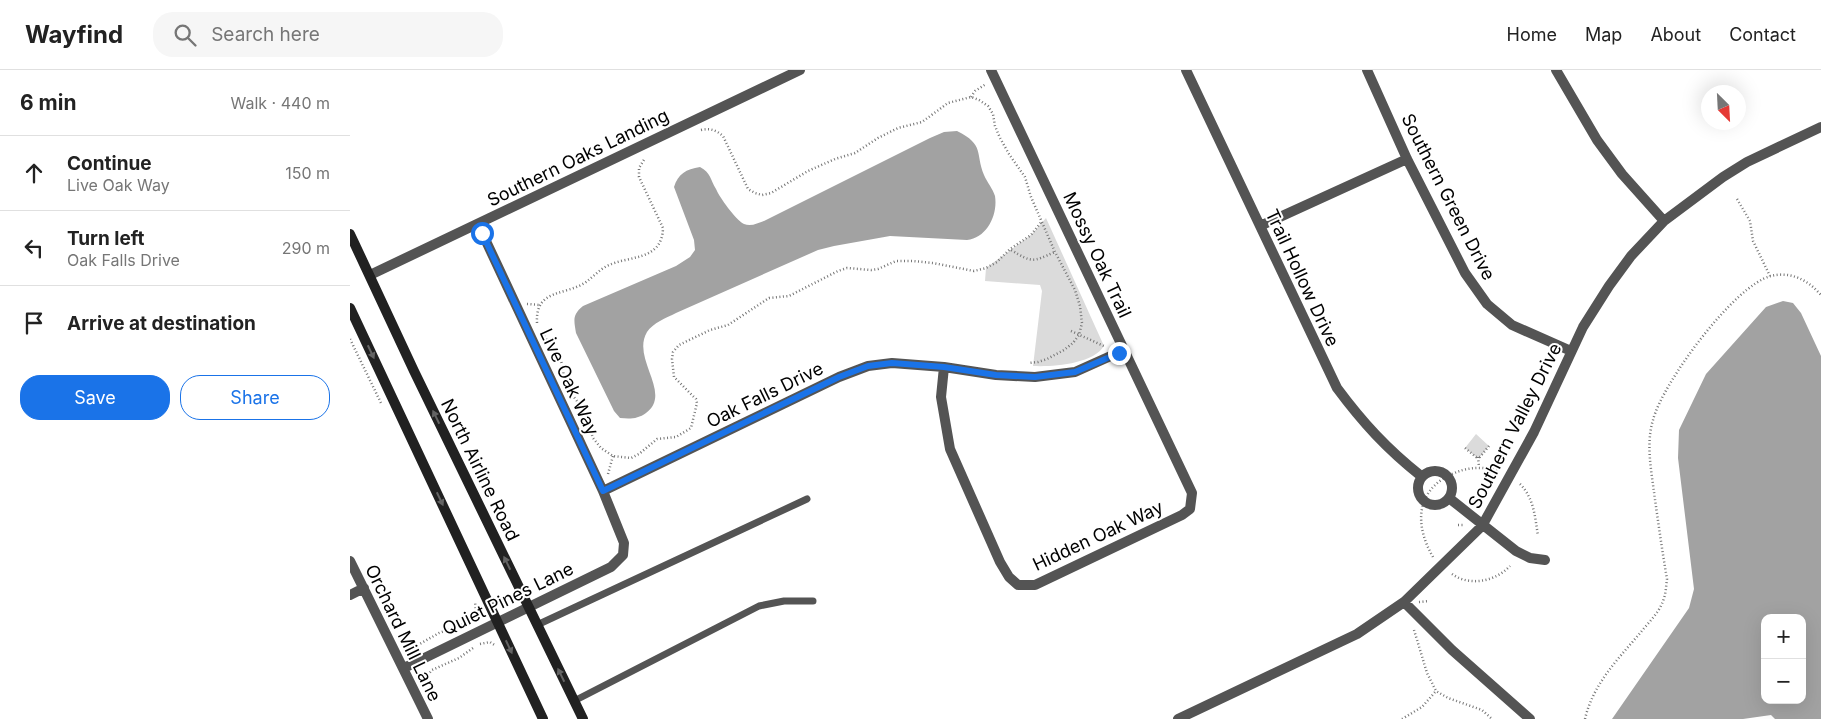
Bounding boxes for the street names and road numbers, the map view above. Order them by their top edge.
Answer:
street label: Southern Oaks Landing [484,104,672,211]
street label: Southern Green Drive [1397,110,1500,284]
street label: Mossy Oak Trail [1059,189,1136,321]
street label: Trail Hollow Drive [1261,206,1343,350]
street label: Live Oak Way [536,325,603,439]
street label: Southern Valley Drive [1464,339,1565,512]
street label: Oak Falls Drive [703,357,826,432]
street label: North Airline Road [437,395,524,544]
street label: Hidden Oak Way [1029,496,1166,575]
street label: Quiet Pines Lane [439,558,577,639]
street label: Orchard Mill Lane [361,561,446,705]

